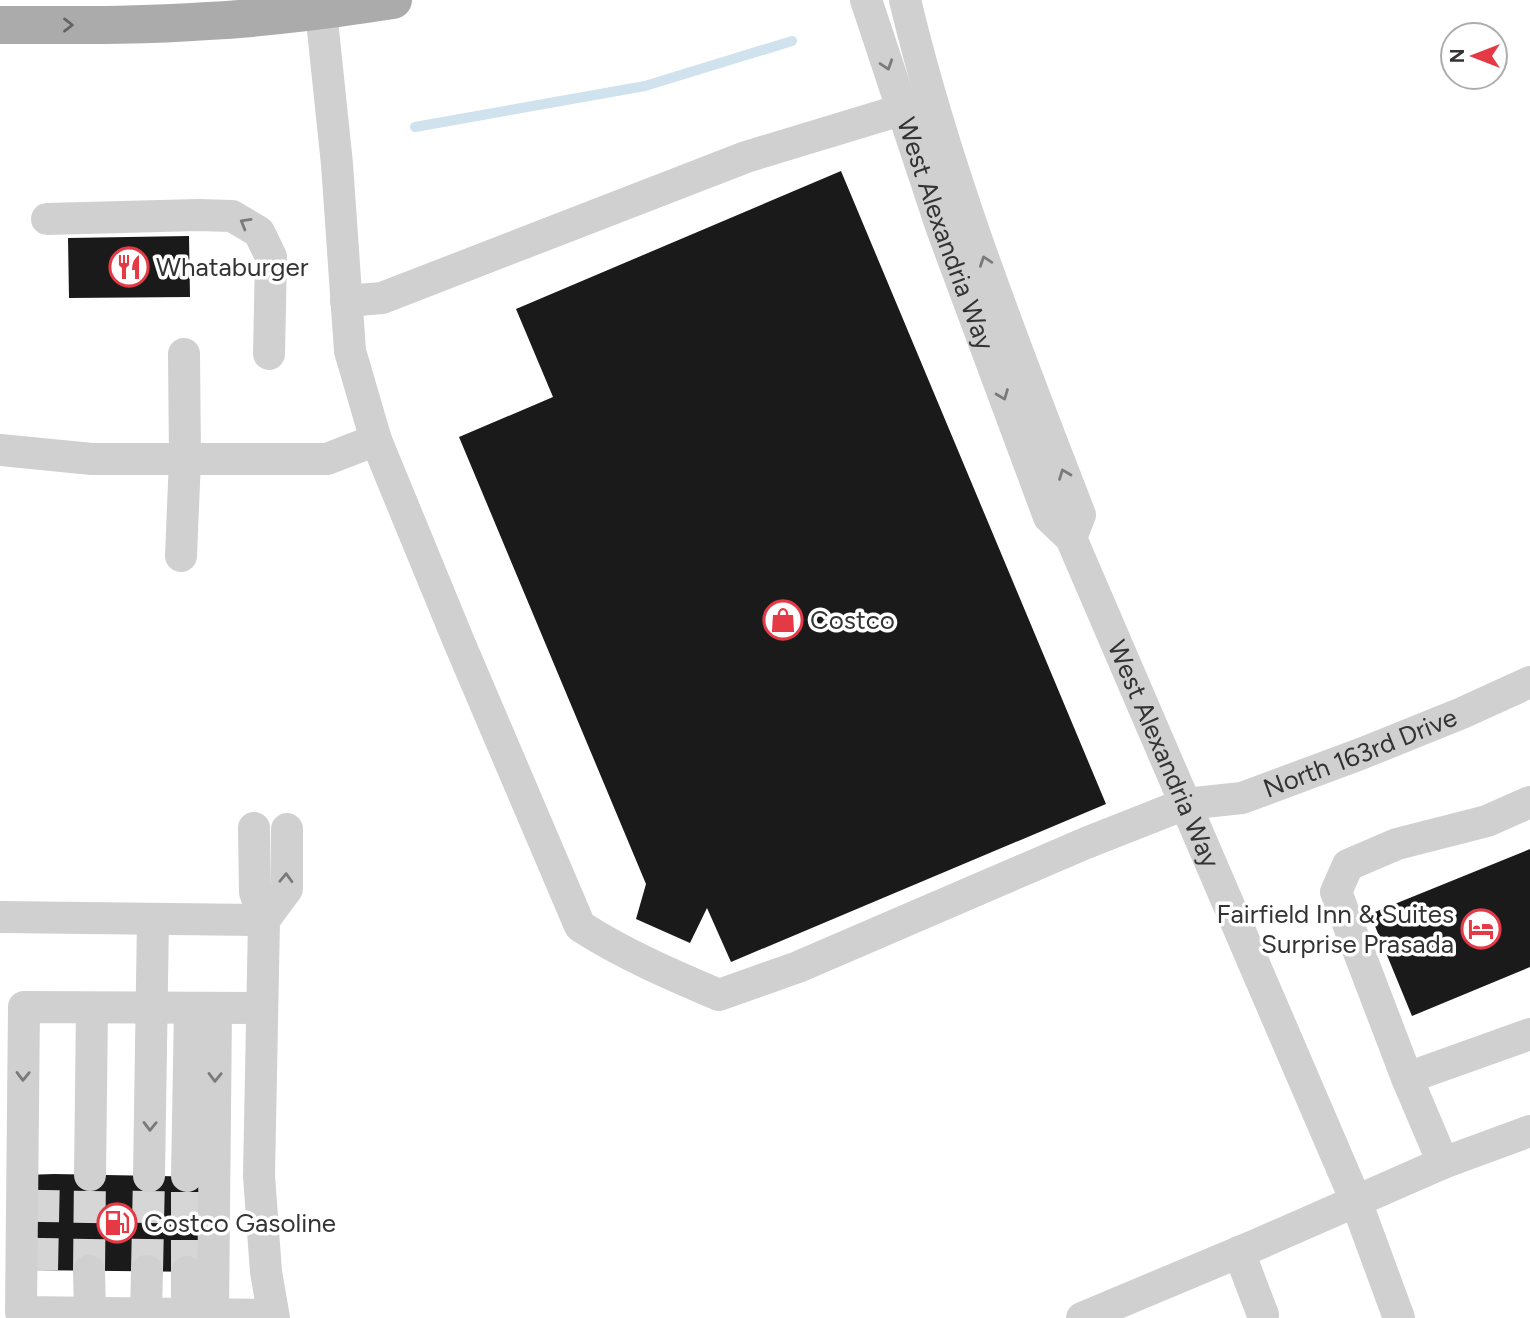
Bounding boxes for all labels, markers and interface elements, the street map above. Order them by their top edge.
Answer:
one-way arrow [63,17,74,33]
north arrow [1439,21,1509,91]
text: N [1446,49,1469,63]
one-way arrow [879,58,893,71]
street label: West Alexandria Way [890,113,1002,355]
one-way arrow [239,219,252,232]
restaurant icon: Whataburger [108,246,150,288]
place label: Whataburger [156,251,309,283]
one-way arrow [979,255,993,267]
one-way arrow [995,388,1009,401]
one-way arrow [1058,469,1072,481]
shop icon: Costco [762,599,804,641]
place label: Costco [810,604,895,636]
street label: West Alexandria Way [1101,635,1227,873]
street label: North 163rd Drive [1259,701,1462,805]
one-way arrow [279,872,294,883]
place label: Fairfield Inn & Suites Surprise Prasada [1217,898,1454,960]
hotel icon: Fairfield Inn & Suites Surprise Prasada [1460,908,1502,950]
one-way arrow [16,1070,31,1081]
one-way arrow [208,1072,223,1083]
one-way arrow [142,1121,158,1132]
fuel station icon: Costco Gasoline [96,1202,138,1244]
place label: Costco Gasoline [144,1207,336,1239]

